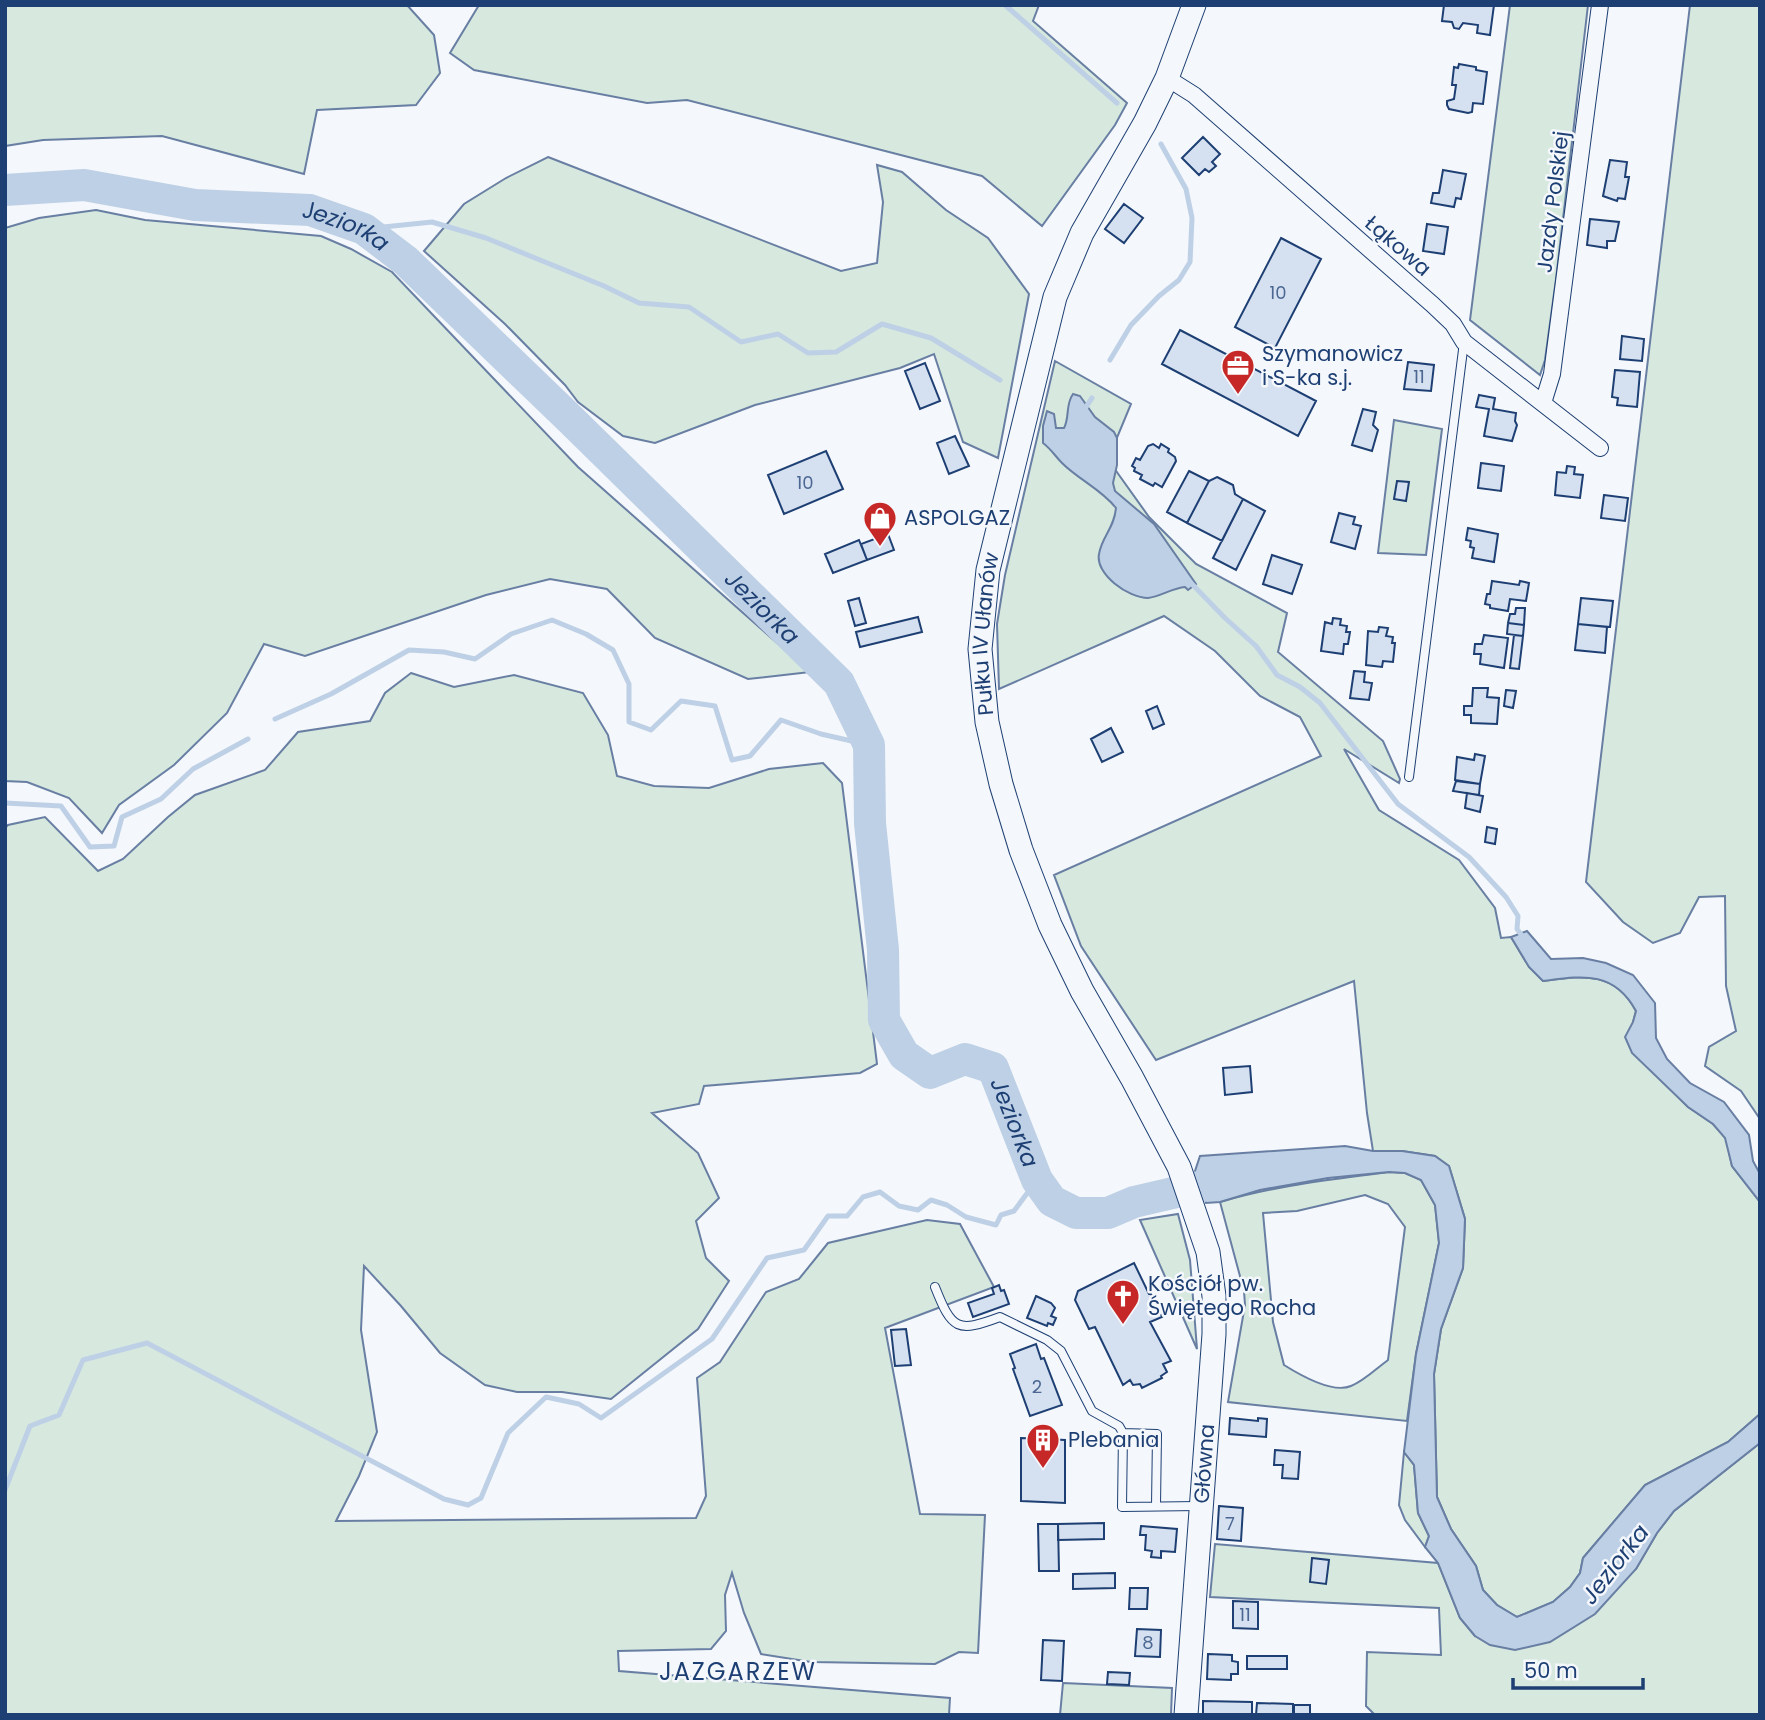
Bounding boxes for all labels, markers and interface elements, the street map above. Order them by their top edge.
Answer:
street label: Jazdy Polskiej [1529,129,1576,274]
water label: Jeziorka [302,194,396,259]
street label: Łąkowa [1359,209,1438,282]
house number: 10 [1269,280,1287,305]
place label: Szymanowicz i S-ka s.j. [1262,339,1403,392]
office icon: Szymanowicz i S-ka s.j. [1219,347,1257,396]
house number: 11 [1413,364,1425,389]
house number: 10 [796,470,814,495]
shop icon: ASPOLGAZ [861,499,899,548]
place label: ASPOLGAZ [904,503,1010,532]
street label: Pułku IV Ułanów [965,549,1006,717]
water label: Jeziorka [718,563,807,652]
water label: Jeziorka [982,1073,1046,1172]
place label: Kościół pw. Świętego Rocha [1148,1269,1316,1322]
church icon: Kościół pw. Świętego Rocha [1104,1277,1142,1326]
house number: 2 [1032,1374,1042,1399]
building icon: Plebania [1024,1421,1062,1470]
street label: Główna [1187,1423,1221,1505]
place label: Plebania [1068,1425,1160,1454]
house number: 7 [1225,1511,1235,1536]
water label: Jeziorka [1574,1517,1656,1611]
house number: 11 [1239,1602,1251,1627]
house number: 8 [1142,1630,1154,1655]
scale bar [1513,1646,1642,1690]
district label: JAZGARZEW [659,1655,817,1688]
text: 50 m [1524,1656,1578,1685]

